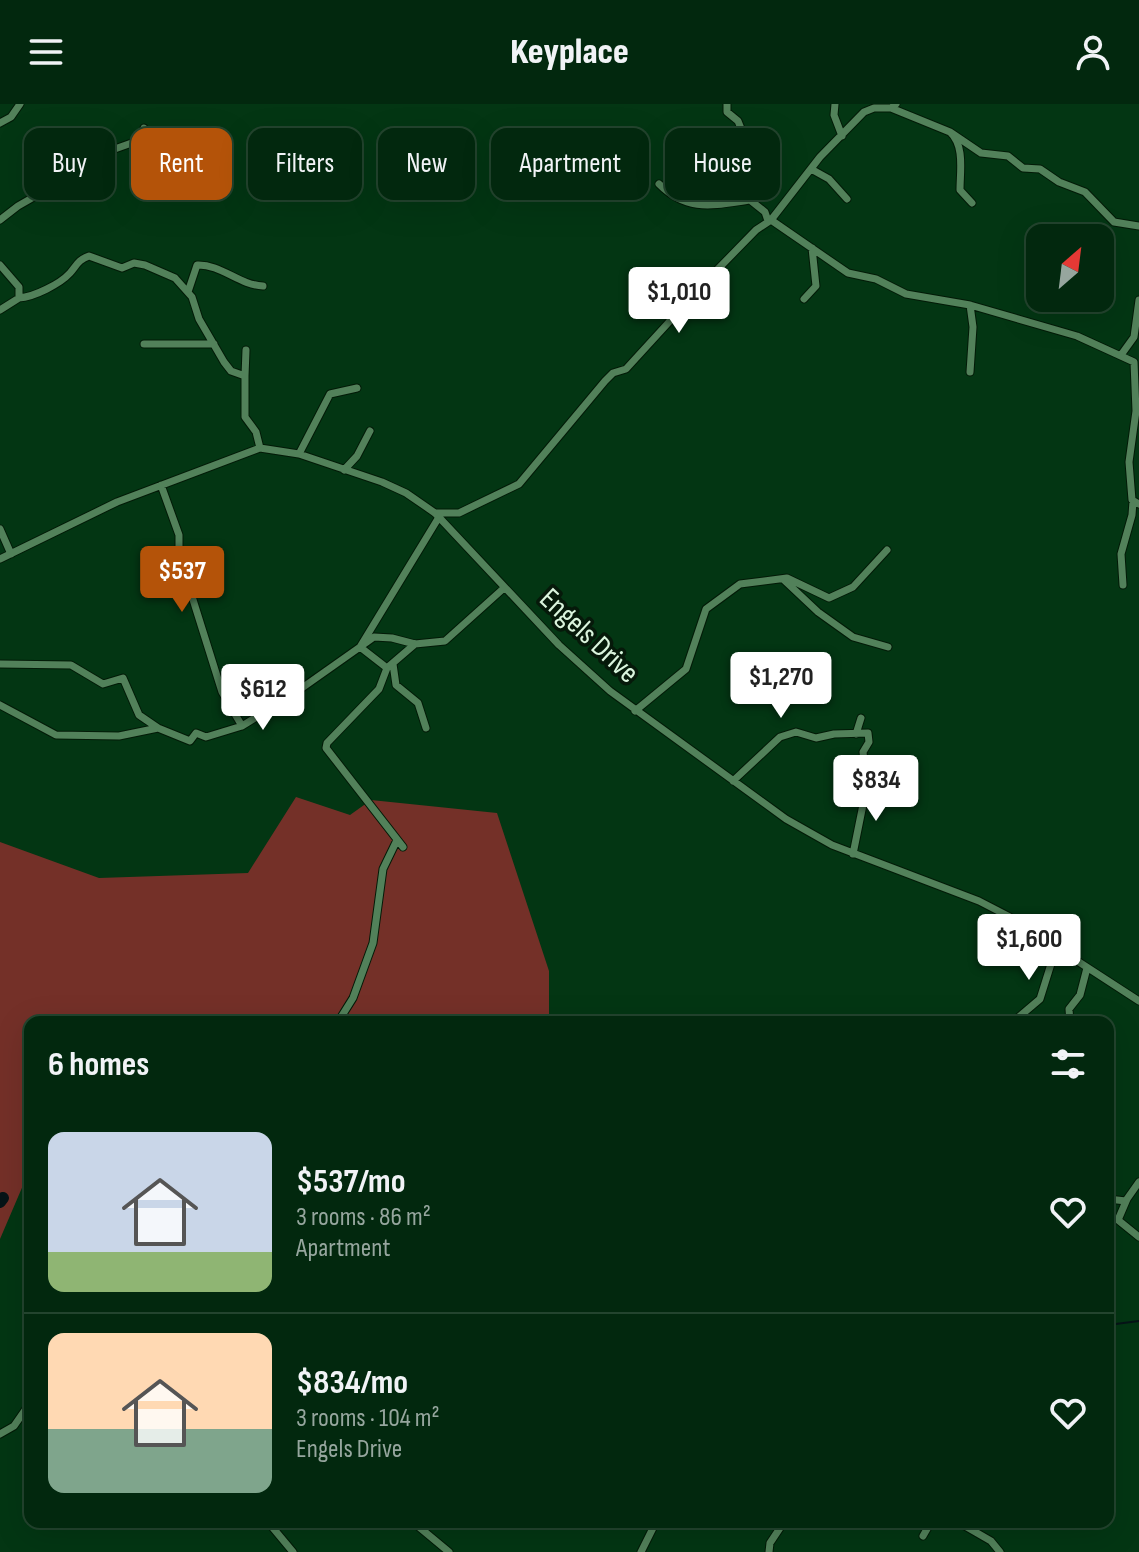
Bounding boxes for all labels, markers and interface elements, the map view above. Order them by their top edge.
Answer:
icon: menu [24,30,68,74]
icon: person [1071,30,1115,74]
text: Keyplace [510,31,629,74]
chip: Buy [24,128,115,200]
chip: Rent [131,128,232,200]
chip: Filters [248,128,362,200]
chip: New [378,128,475,200]
chip: Apartment [491,128,649,200]
chip: House [665,128,780,200]
north arrow [1026,224,1114,312]
map controls [1026,224,1114,312]
pin: $1,010 [614,267,744,335]
text: $1,010 [647,277,711,308]
pin: $537 [135,546,229,614]
text: $537 [158,556,206,587]
street label: Engels Drive [532,581,646,691]
pin: $1,270 [716,652,846,720]
text: $1,270 [748,662,814,693]
pin: $612 [216,664,310,732]
text: $612 [239,674,287,705]
pin: $834 [829,755,923,823]
text: $834 [851,765,901,796]
pin: $1,600 [964,914,1094,982]
text: $1,600 [996,924,1063,955]
icon: filters [1046,1042,1090,1086]
text: 6 homes [48,1044,149,1085]
text: $537/mo [296,1161,405,1202]
icon: home [112,1164,208,1260]
icon: heart [1046,1190,1090,1234]
text: 3 rooms · 86 m² [296,1202,431,1233]
text: Apartment [296,1233,390,1264]
text: $834/mo [296,1362,408,1403]
icon: home [112,1365,208,1461]
icon: heart [1046,1391,1090,1435]
text: 3 rooms · 104 m² [296,1403,440,1434]
text: Engels Drive [296,1434,402,1465]

